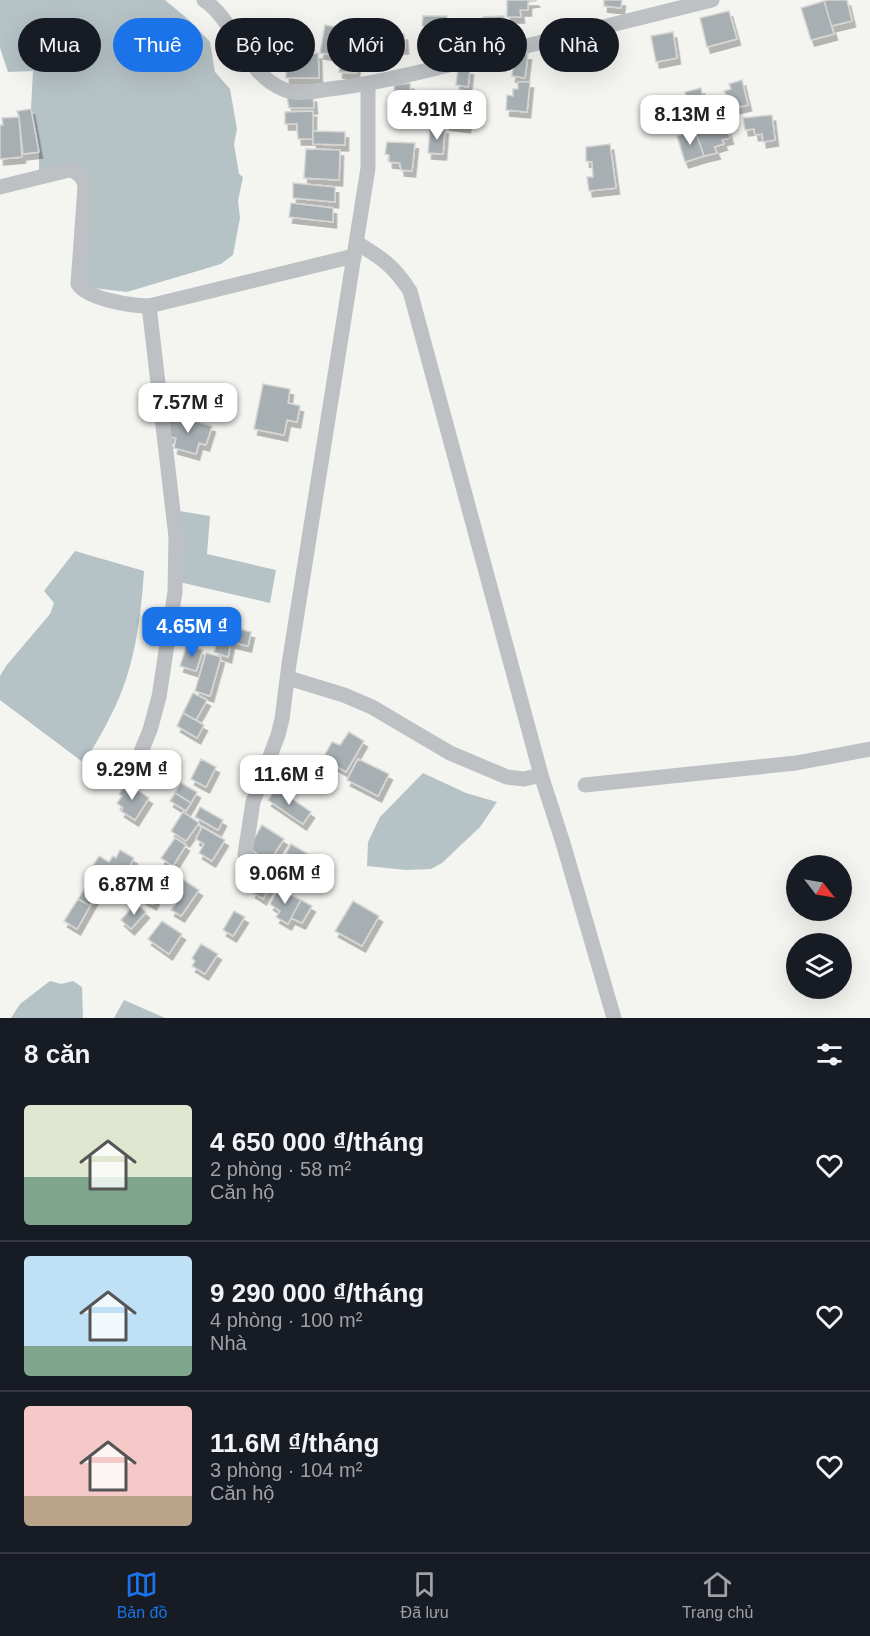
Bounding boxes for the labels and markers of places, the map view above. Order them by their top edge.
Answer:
pin: 4.91M ₫ [382,90,492,141]
pin: 8.13M ₫ [635,95,745,146]
pin: 7.57M ₫ [133,383,243,434]
pin: 4.65M ₫ [137,607,247,658]
pin: 9.29M ₫ [77,750,187,801]
pin: 11.6M ₫ [234,755,344,806]
pin: 9.06M ₫ [230,854,340,905]
pin: 6.87M ₫ [79,865,189,916]

